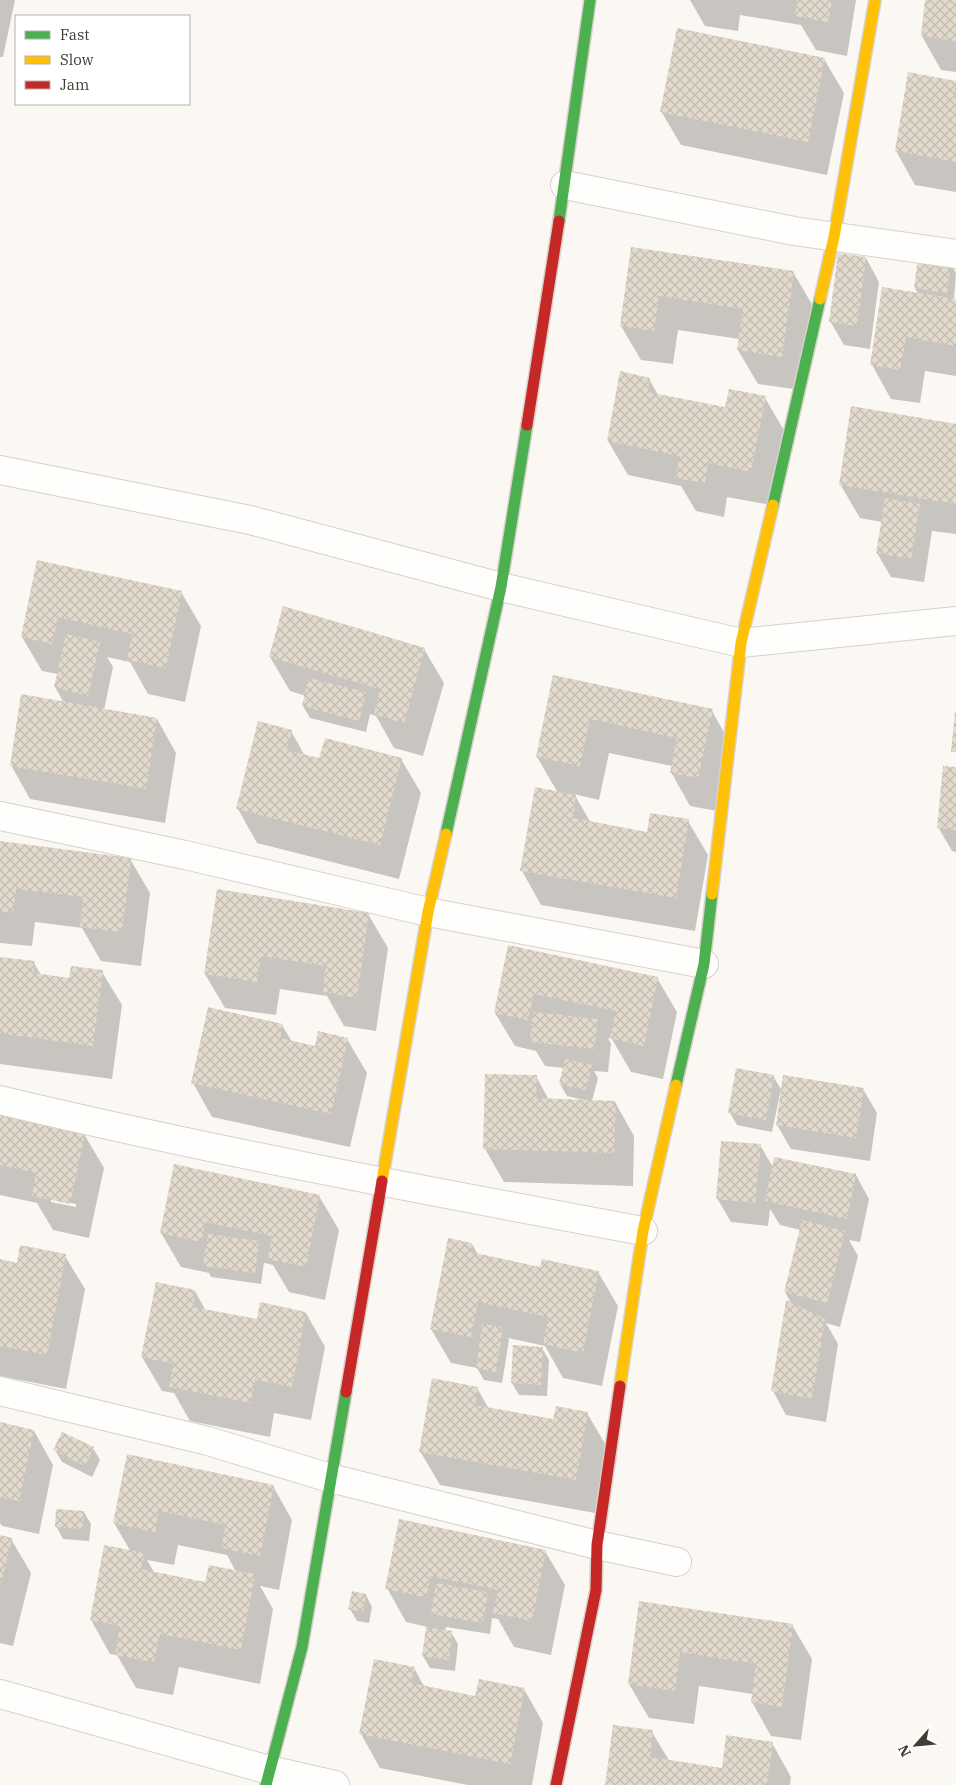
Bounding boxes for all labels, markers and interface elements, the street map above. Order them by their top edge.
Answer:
legend [15,15,190,105]
text: Fast [60,25,90,44]
text: Slow [60,50,94,69]
text: Jam [60,75,89,94]
north arrow [891,1720,941,1770]
text: N [894,1742,915,1760]

